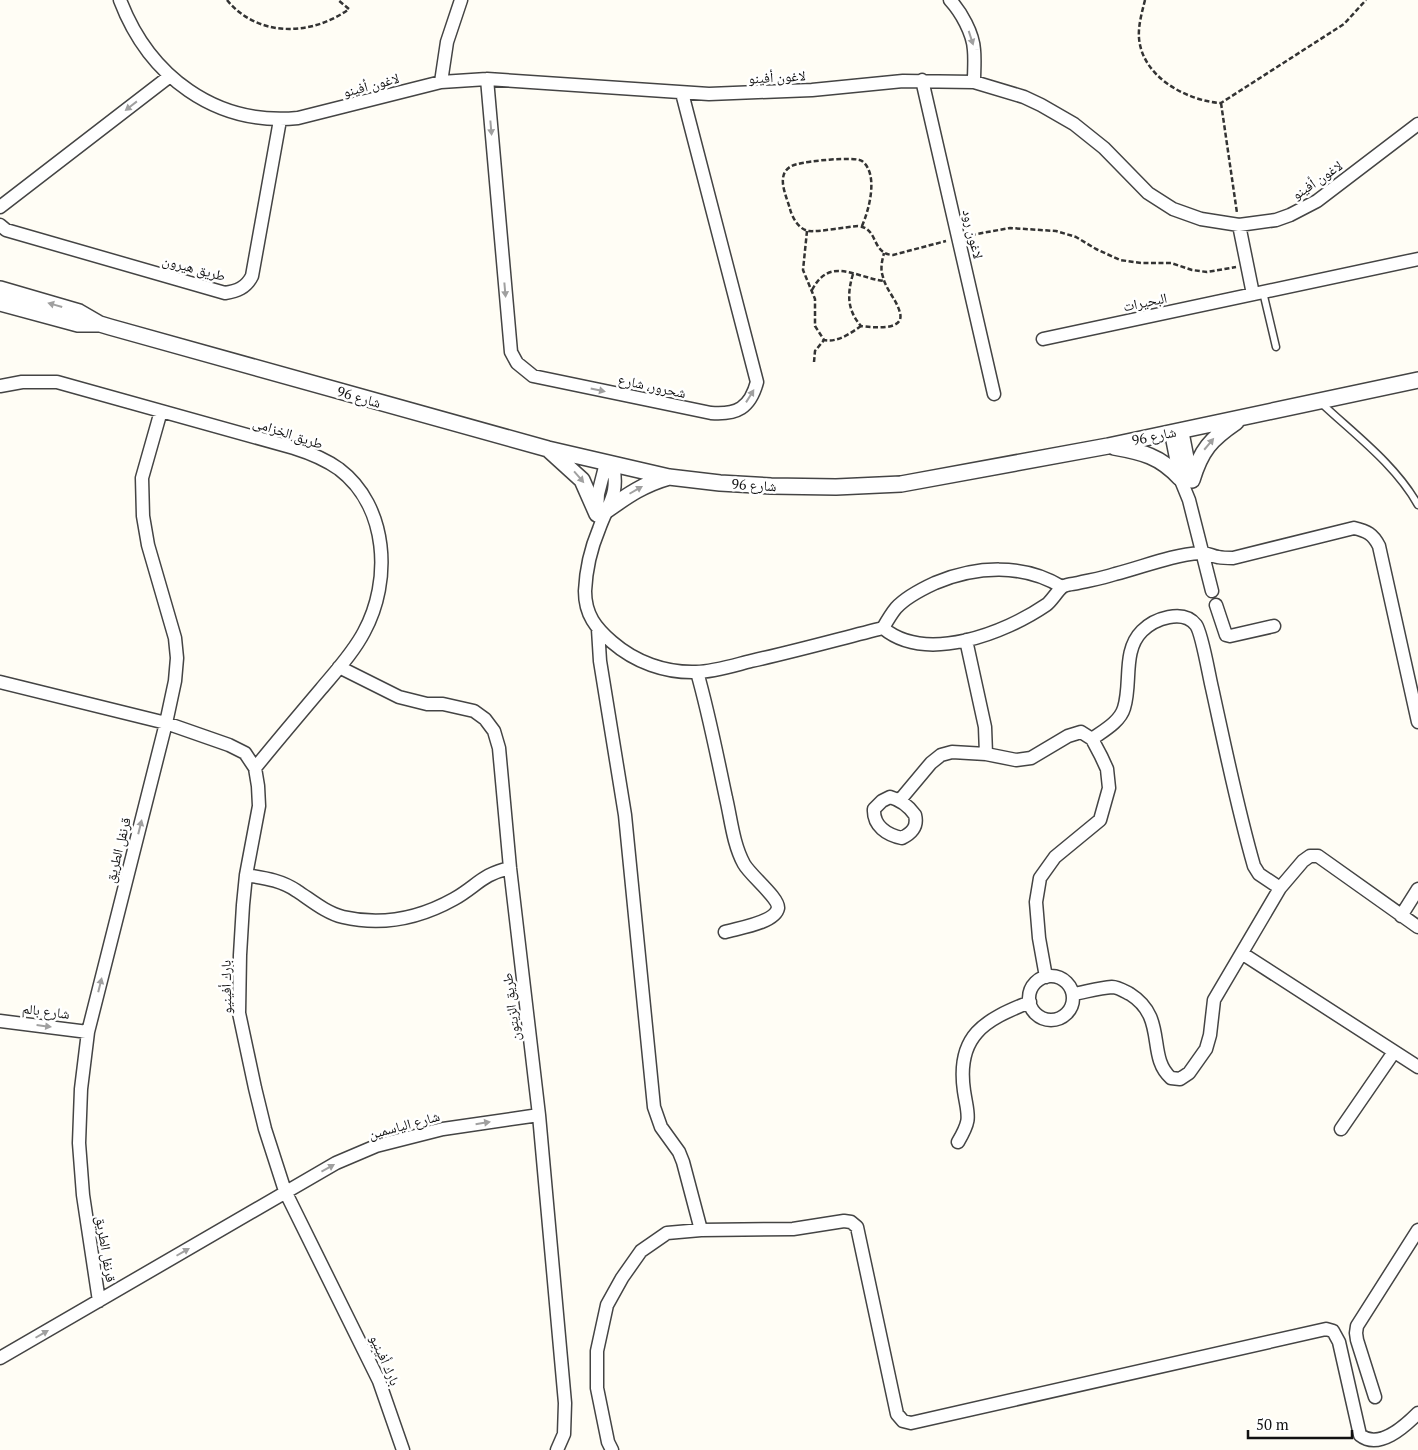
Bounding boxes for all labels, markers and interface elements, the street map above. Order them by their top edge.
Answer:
one-way arrow [967,31,975,46]
street label: لاغون أفينو [748,66,806,87]
street label: لاغون أفينو [341,68,401,101]
one-way arrow [125,100,138,111]
one-way arrow [487,120,495,136]
street label: لاغون أفينو [1288,156,1346,204]
street label: لاغون رود [959,207,988,260]
street label: طريق هيرون [160,250,228,286]
one-way arrow [501,282,509,298]
street label: البحيرات [1121,288,1169,315]
one-way arrow [48,300,63,308]
street label: شحرور، شارع [616,369,688,403]
street label: شارع 96 [335,381,383,413]
one-way arrow [591,386,606,394]
one-way arrow [746,390,755,403]
street label: طريق الخزامى [250,412,326,454]
street label: شارع 96 [1130,422,1178,450]
one-way arrow [1204,437,1215,450]
one-way arrow [573,470,584,483]
street label: شارع 96 [731,474,777,496]
one-way arrow [630,485,643,494]
street label: قرنفل الطريق [100,815,136,885]
one-way arrow [136,820,144,835]
street label: بارك أفينيو [216,960,235,1014]
street label: طريق الزيتون [497,972,525,1042]
one-way arrow [96,977,104,992]
street label: شارع بالم [21,998,71,1024]
one-way arrow [36,1022,52,1030]
street label: شارع الياسمين [366,1106,442,1144]
one-way arrow [476,1119,492,1127]
one-way arrow [321,1163,335,1172]
street label: قرنفل الطريق [91,1214,121,1284]
one-way arrow [176,1247,189,1256]
one-way arrow [36,1329,49,1338]
street label: بارك أفينيو [366,1331,405,1388]
scale bar [1248,1408,1352,1440]
text: 50 m [1256,1414,1289,1434]

